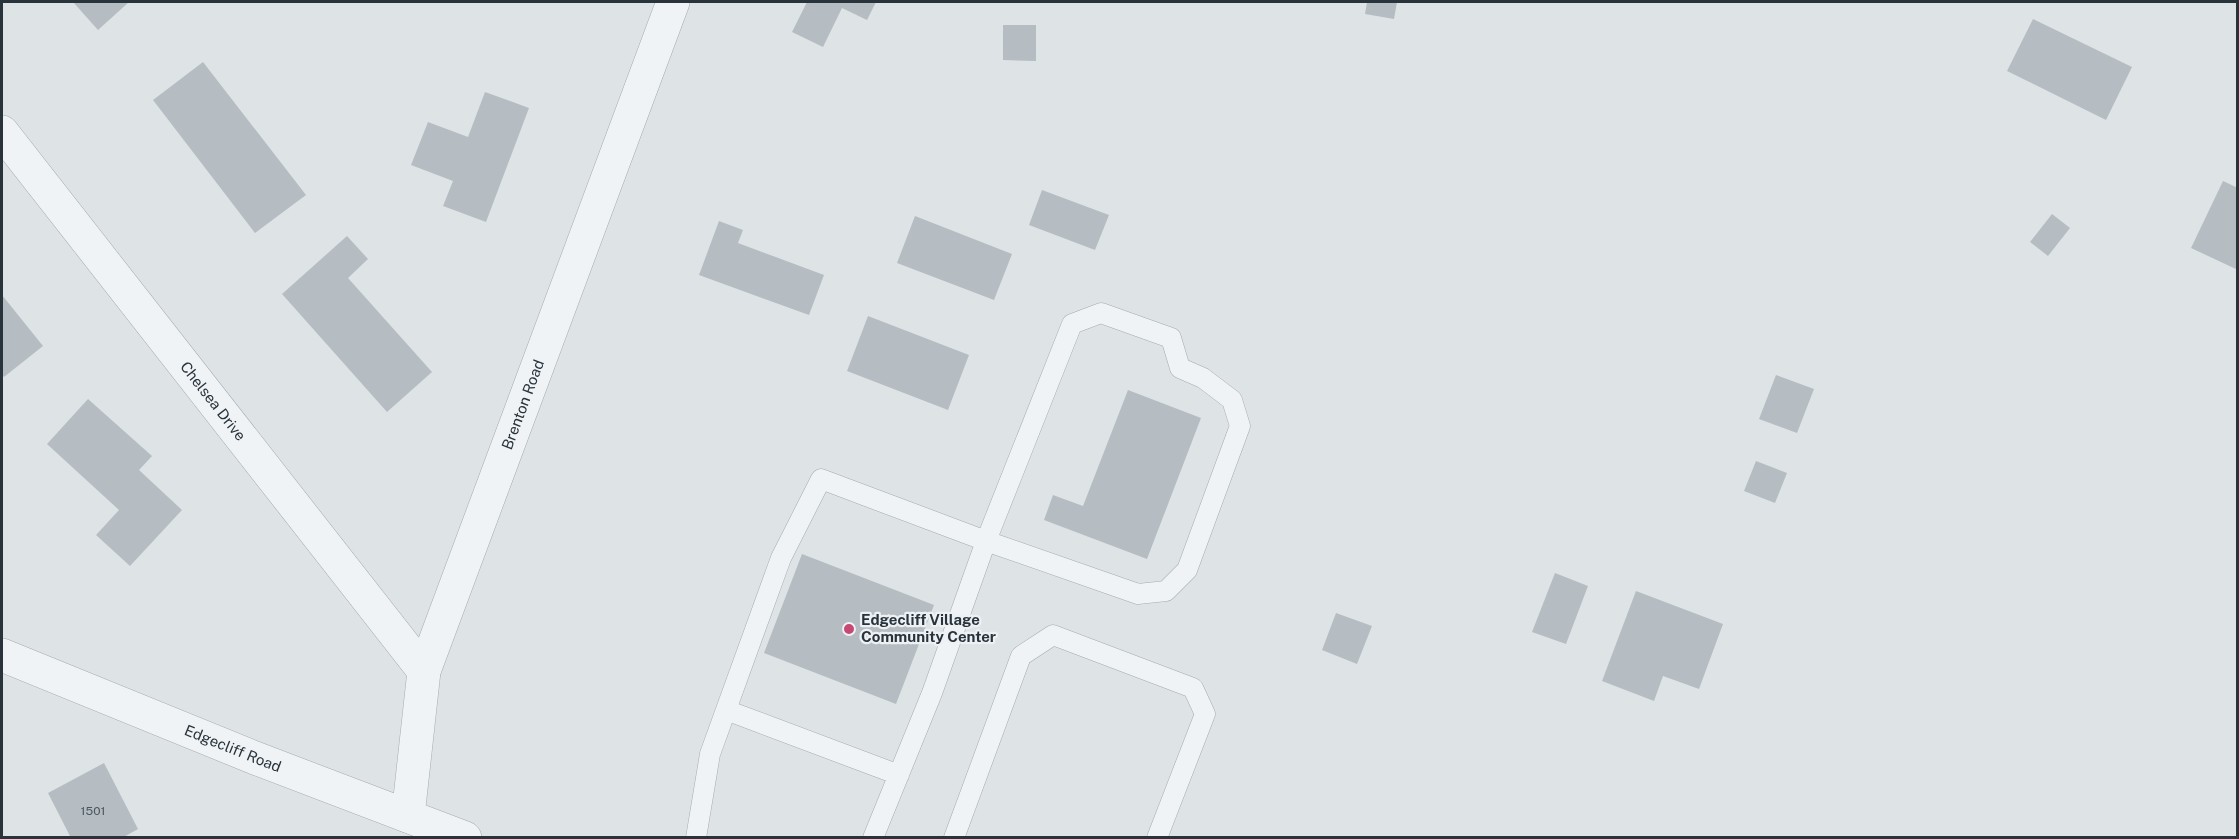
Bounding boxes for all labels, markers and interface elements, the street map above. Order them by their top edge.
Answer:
street label: Brenton Road [498,357,547,452]
street label: Chelsea Drive [177,358,249,444]
place label: Edgecliff Village Community Center [861,611,996,645]
marker: Edgecliff Village Community Center [842,622,856,636]
street label: Edgecliff Road [182,721,284,775]
house number: 1501 [81,804,105,818]

